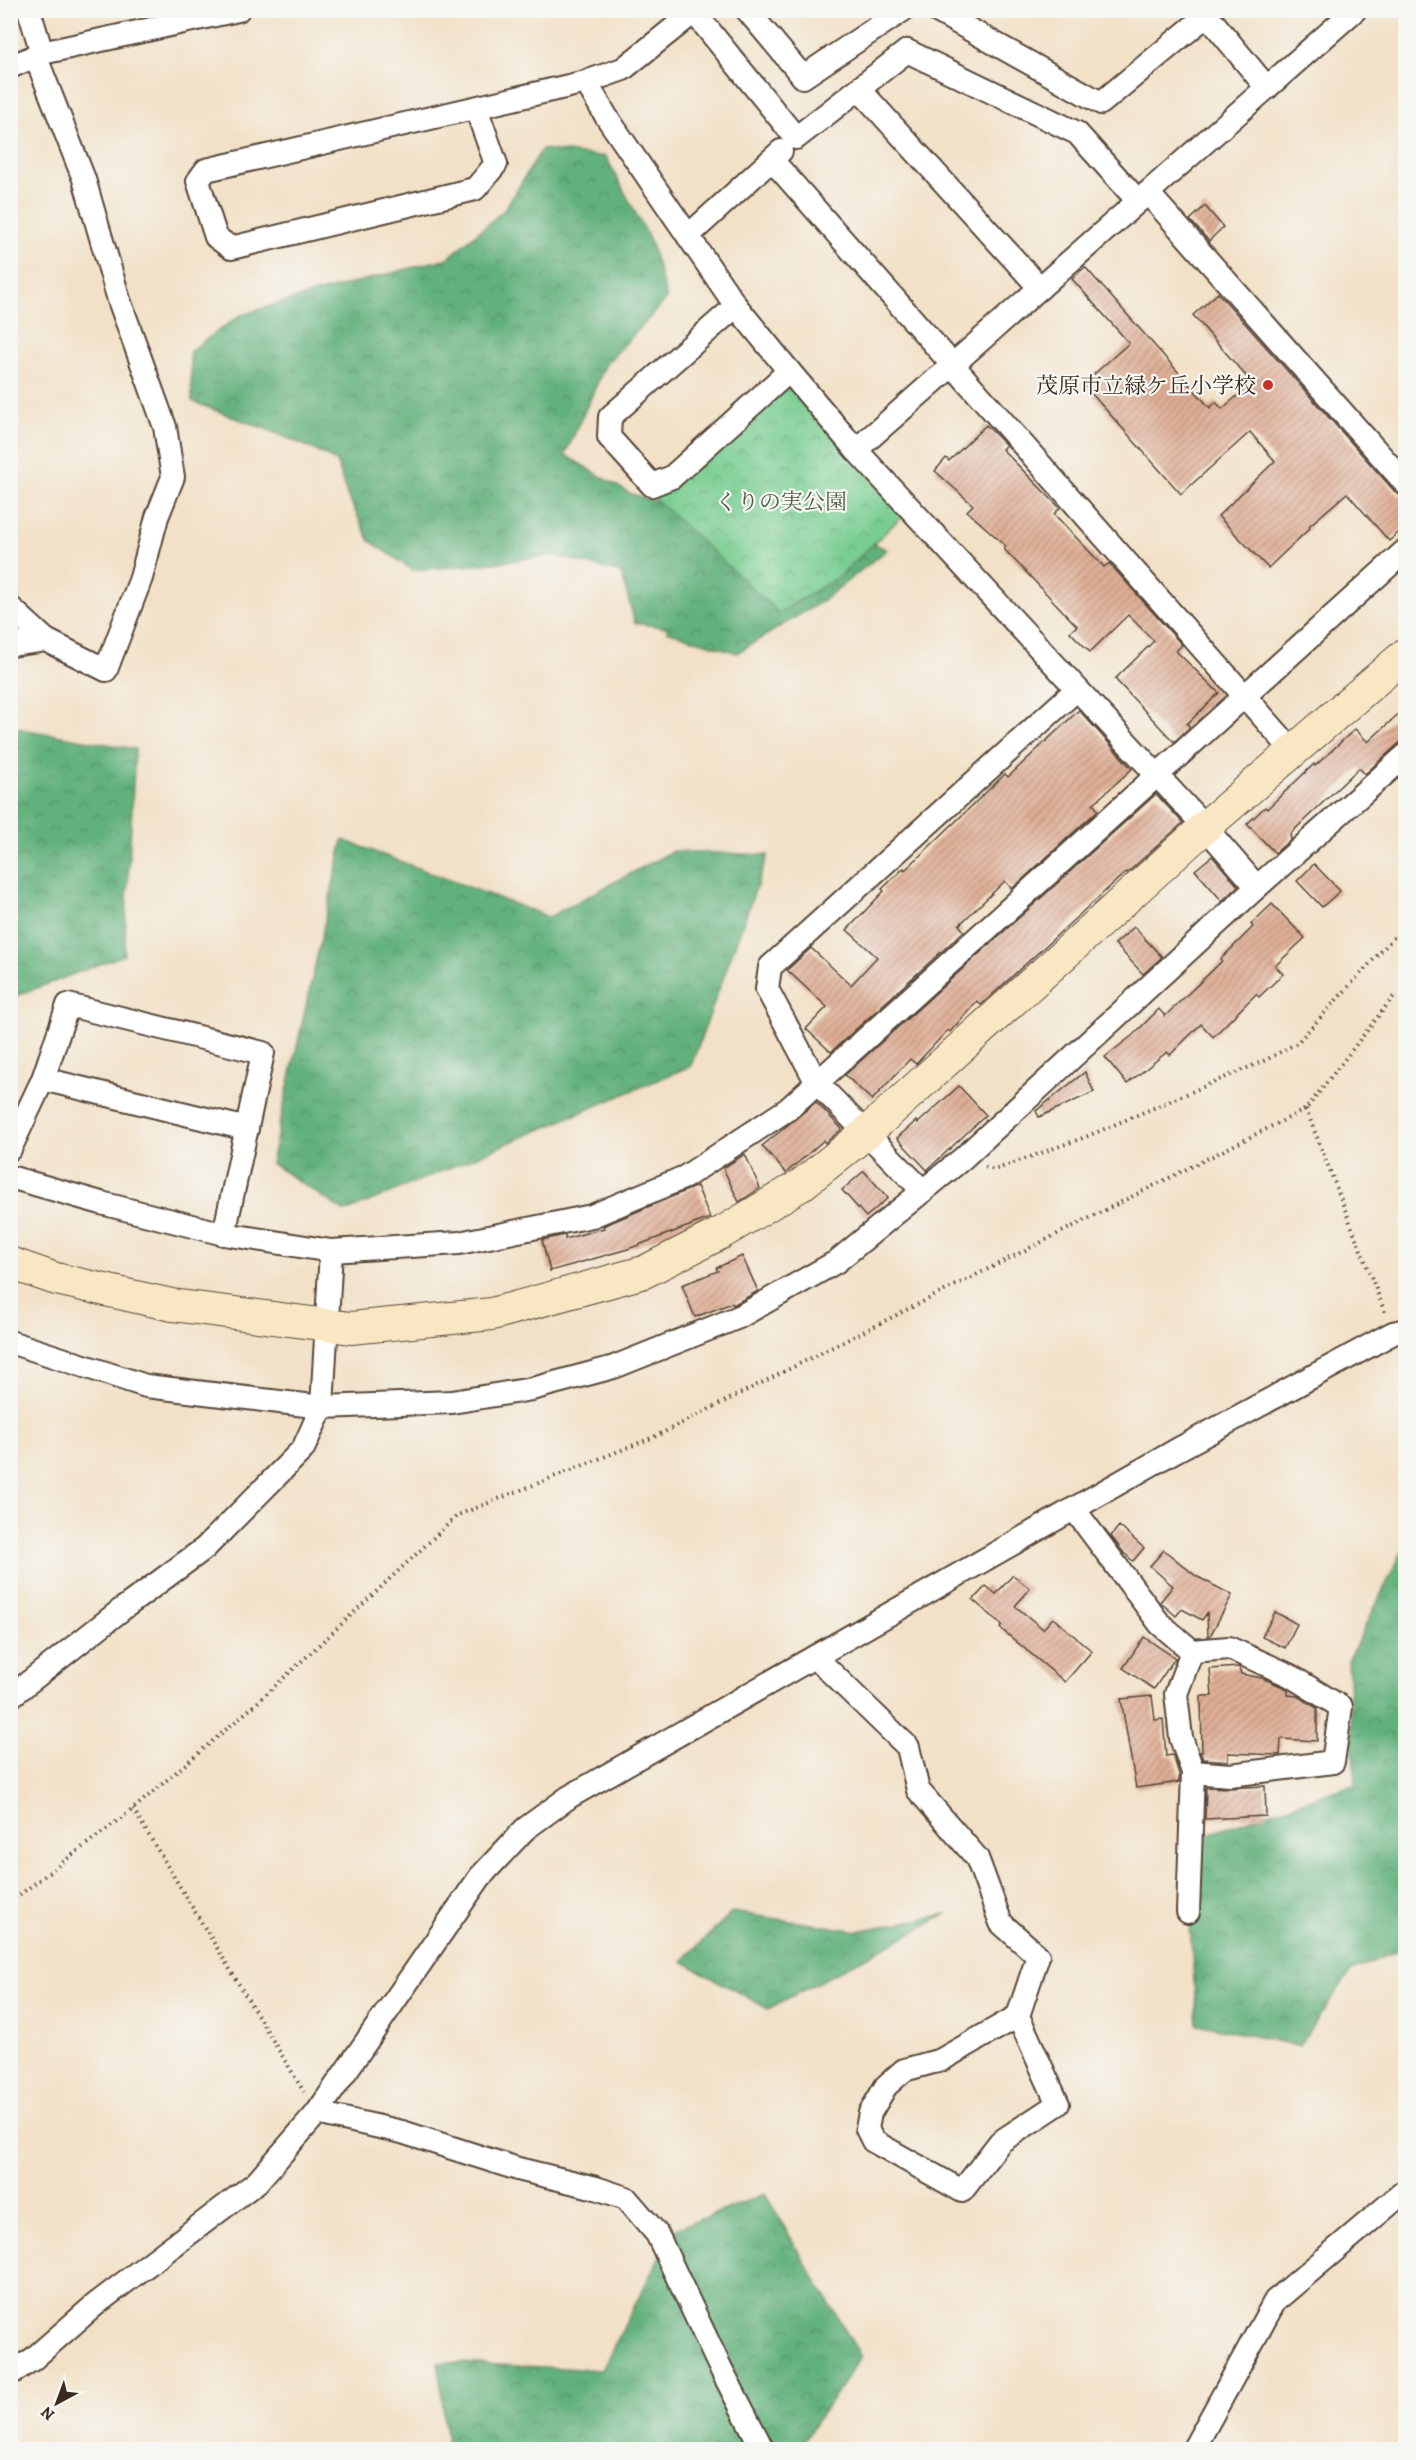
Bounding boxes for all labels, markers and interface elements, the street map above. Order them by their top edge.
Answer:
place label: 茂原市立緑ケ丘小学校 [1036,371,1256,401]
marker: 茂原市立緑ケ丘小学校 [1261,378,1275,392]
park label: くりの実公園 [715,487,847,517]
north arrow [27,2373,87,2433]
text: N [36,2401,59,2426]

